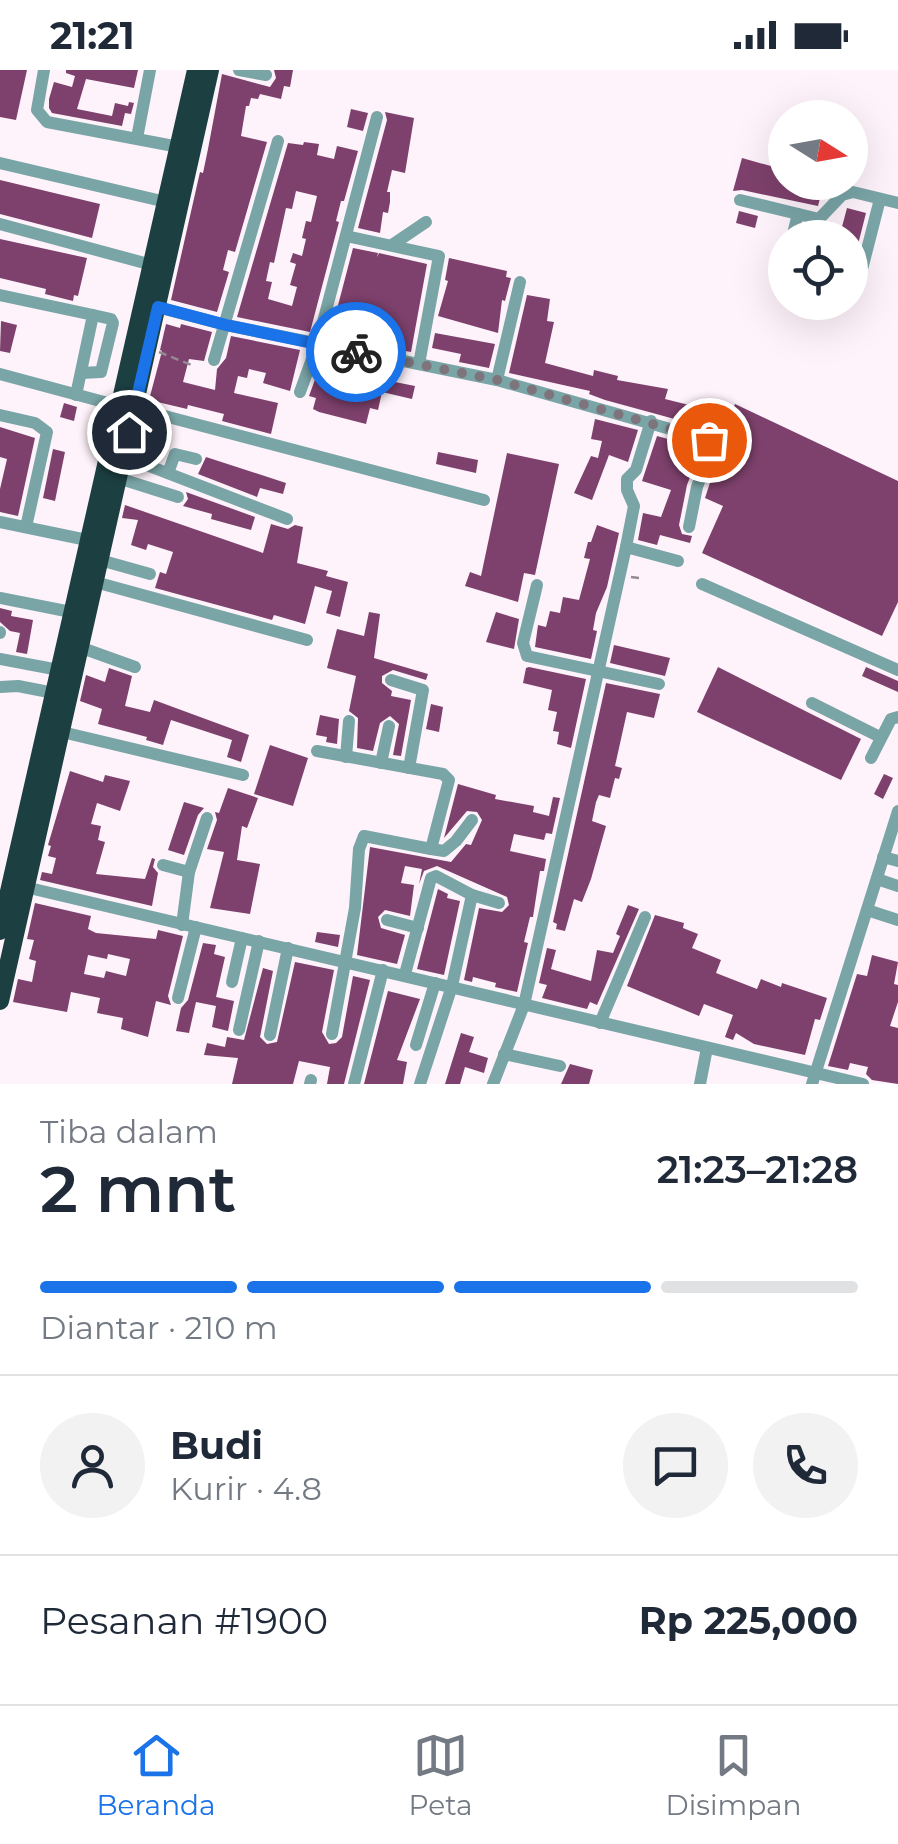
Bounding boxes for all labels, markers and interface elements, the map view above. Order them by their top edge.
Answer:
text: 21:21 [50,12,135,59]
north arrow [768,100,868,200]
map controls [768,100,868,320]
button: locate [768,220,868,320]
courier [306,302,406,402]
icon: bike [329,325,384,380]
pin [87,390,172,475]
pin [667,398,752,483]
icon: home [102,405,157,460]
icon: bag [682,413,737,468]
text: Tiba dalam [40,1112,218,1151]
text: 21:23–21:28 [657,1146,858,1193]
text: 2 mnt [40,1149,236,1228]
text: Diantar · 210 m [40,1308,278,1347]
button: person [40,1413,145,1518]
button: chat [623,1413,728,1518]
button: phone [753,1413,858,1518]
text: Budi [170,1422,263,1469]
text: Kurir · 4.8 [170,1469,322,1508]
text: Pesanan #1900 [40,1597,328,1644]
text: Rp 225,000 [639,1597,858,1644]
tab: Beranda [97,1728,216,1822]
tab: Peta [409,1728,473,1822]
tab: Disimpan [666,1728,801,1822]

